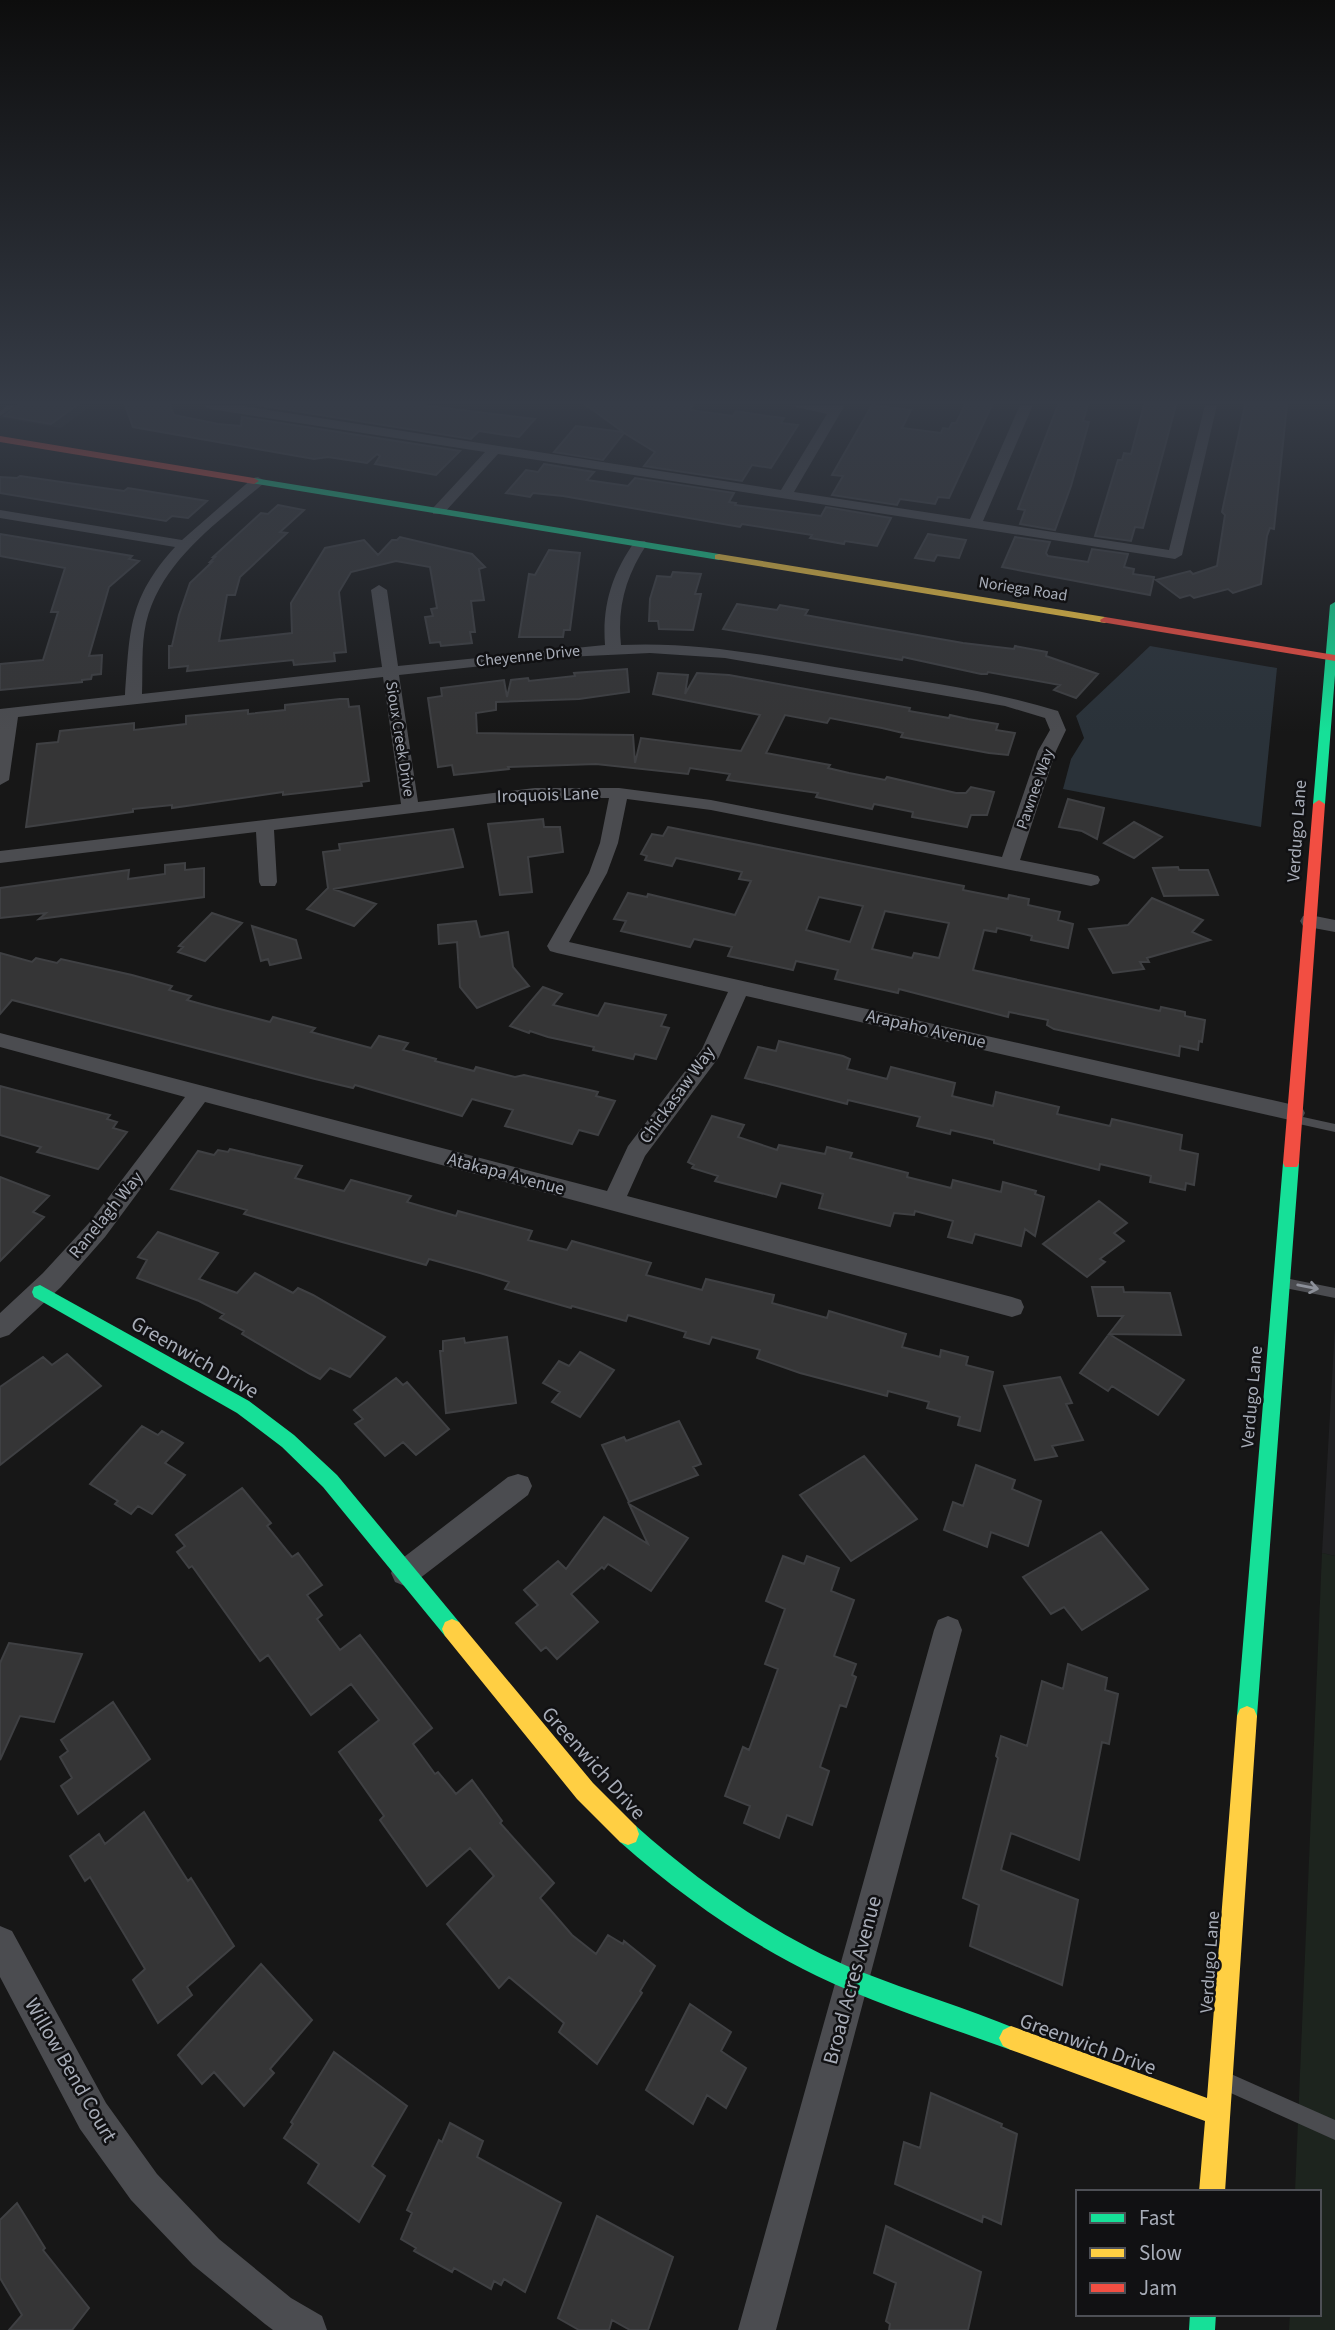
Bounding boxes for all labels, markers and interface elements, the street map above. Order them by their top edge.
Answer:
street label: Noriega Road [977,571,1069,607]
street label: Cheyenne Drive [475,640,581,672]
street label: Sioux Creek Drive [380,680,420,798]
street label: Pawnee Way [1011,745,1059,832]
street label: Verdugo Lane [1281,779,1313,883]
street label: Iroquois Lane [496,781,600,809]
street label: Arapaho Avenue [864,1003,988,1055]
street label: Chickasaw Way [633,1041,721,1149]
street label: Atakapa Avenue [445,1146,567,1202]
street label: Ranelagh Way [63,1166,149,1264]
one-way arrow [1296,1281,1319,1295]
street label: Greenwich Drive [125,1308,265,1406]
street label: Verdugo Lane [1235,1345,1269,1449]
street label: Greenwich Drive [535,1700,653,1826]
street label: Broad Acres Avenue [815,1892,889,2068]
street label: Verdugo Lane [1194,1910,1226,2014]
street label: Willow Bend Court [17,1992,125,2148]
street label: Greenwich Drive [1016,2005,1160,2083]
legend [1076,2190,1321,2316]
text: Fast [1139,2203,1175,2233]
text: Slow [1139,2238,1182,2268]
text: Jam [1139,2273,1177,2303]

